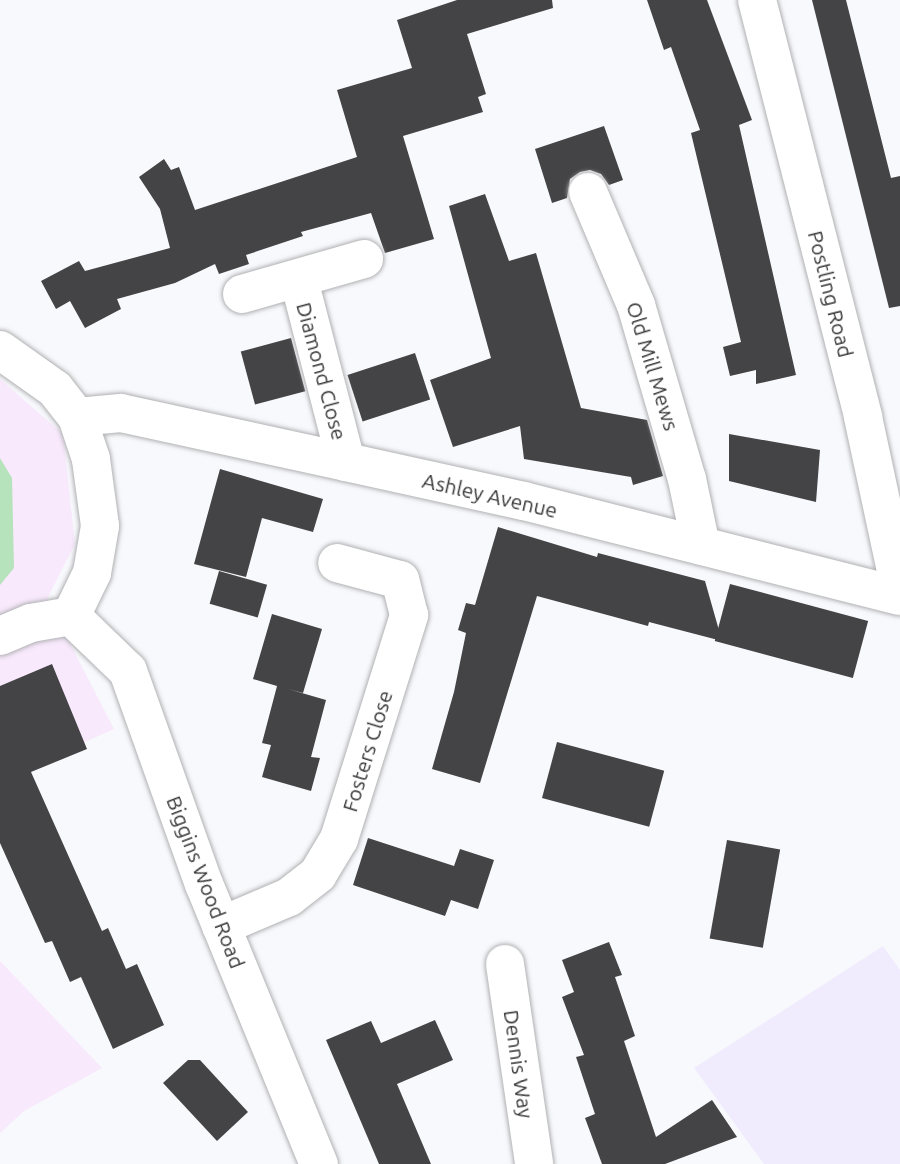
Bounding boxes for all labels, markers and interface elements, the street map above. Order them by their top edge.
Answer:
street label: Postling Road [803,228,859,360]
street label: Diamond Close [292,299,352,443]
street label: Old Mill Mews [621,299,685,433]
street label: Ashley Avenue [420,467,560,523]
street label: Fosters Close [337,687,397,815]
street label: Biggins Wood Road [161,792,251,972]
street label: Dennis Way [499,1008,539,1120]

